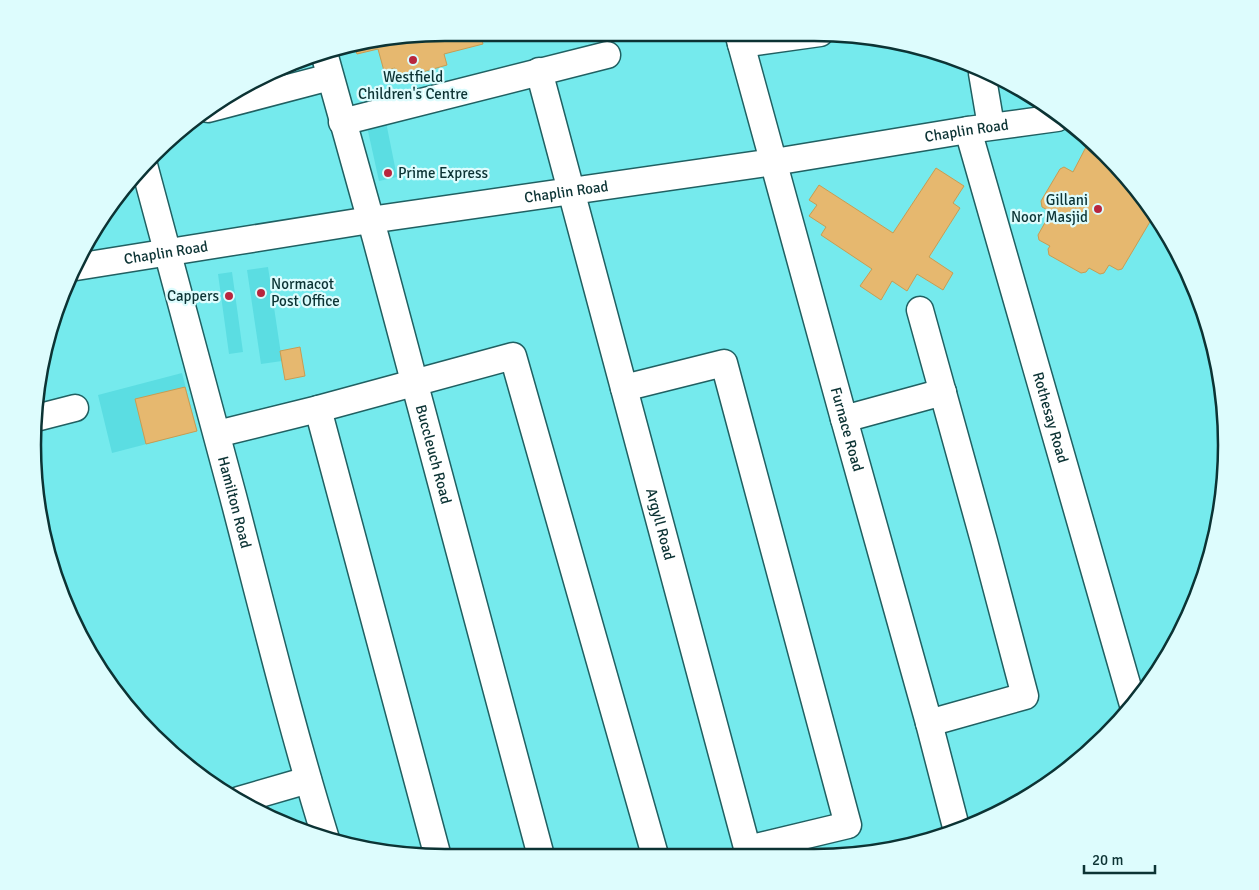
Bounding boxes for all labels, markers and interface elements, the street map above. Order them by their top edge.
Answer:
marker: Westfield Children's Centre [407,54,419,66]
place label: Westfield Children's Centre [358,68,468,103]
street label: Chaplin Road [923,116,1010,146]
place label: Prime Express [398,164,489,182]
marker: Prime Express [382,167,394,179]
street label: Chaplin Road [523,177,610,207]
place label: Gillani Noor Masjid [1011,191,1088,226]
marker: Gillani Noor Masjid [1092,203,1104,215]
street label: Chaplin Road [123,237,209,268]
place label: Normacot Post Office [271,275,340,310]
place label: Cappers [167,287,219,305]
marker: Normacot Post Office [255,287,267,299]
marker: Cappers [223,290,235,302]
street label: Rothesay Road [1029,370,1072,465]
street label: Furnace Road [827,385,867,474]
street label: Buccleuch Road [412,403,455,506]
street label: Hamilton Road [214,454,255,550]
street label: Argyll Road [642,486,679,562]
scale bar [1084,842,1155,874]
text: 20 m [1092,851,1123,869]

